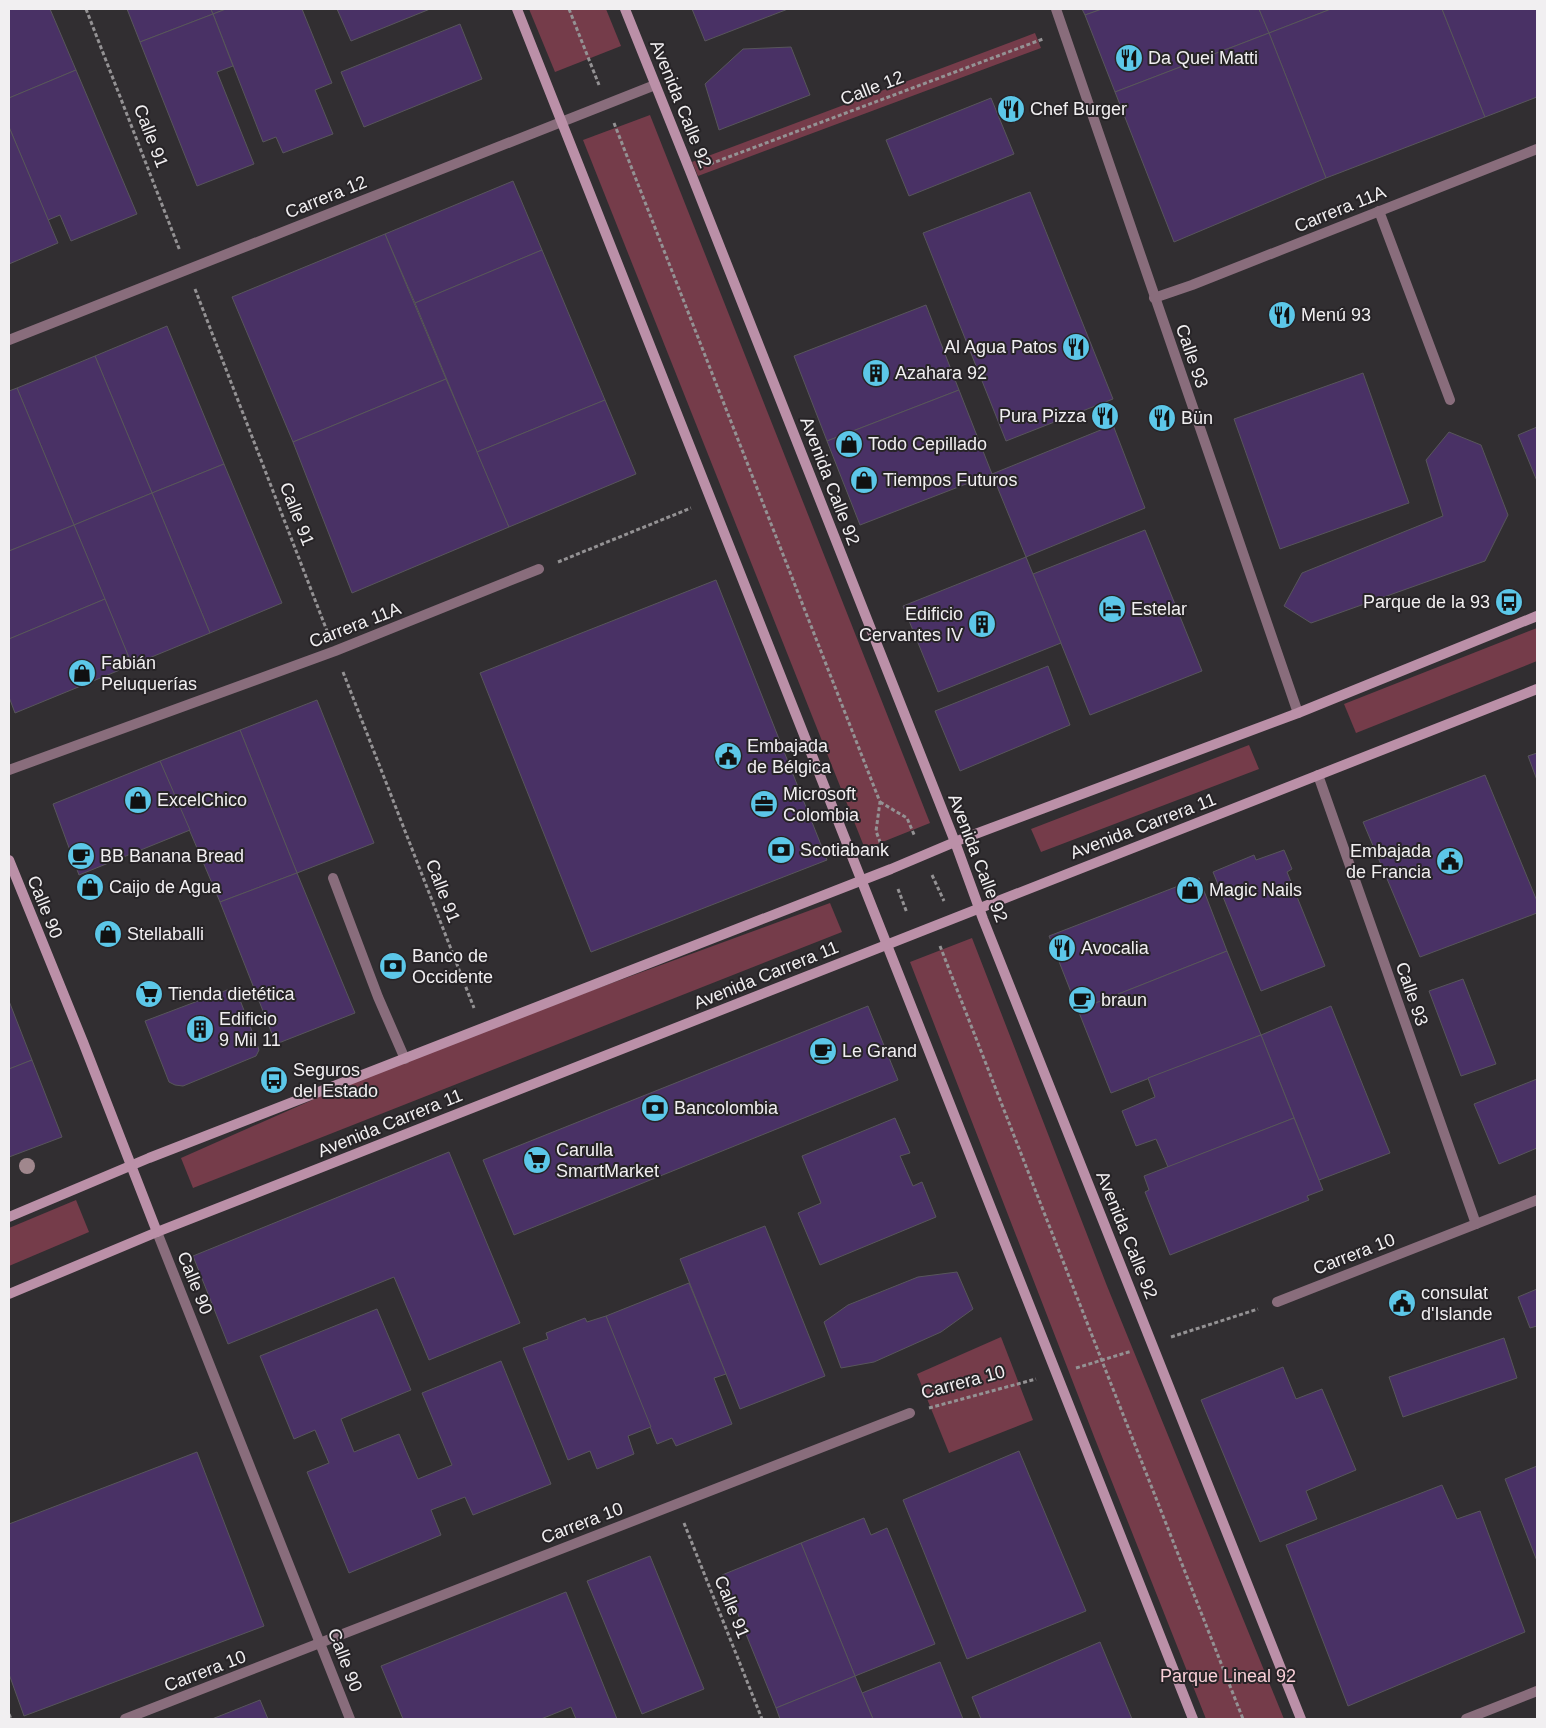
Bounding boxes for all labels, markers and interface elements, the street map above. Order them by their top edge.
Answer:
street label: Avenida Calle 92 [646,37,716,171]
restaurant icon: Da Quei Matti [1114,43,1144,73]
place label: Da Quei Matti [1148,48,1258,68]
street label: Calle 12 [838,67,906,109]
restaurant icon: Chef Burger [996,94,1026,124]
place label: Chef Burger [1030,99,1127,119]
street label: Calle 91 [130,102,172,170]
street label: Carrera 12 [282,172,370,222]
street label: Carrera 11A [1291,182,1389,236]
restaurant icon: Menú 93 [1267,300,1297,330]
place label: Menú 93 [1301,305,1371,325]
street label: Calle 93 [1172,322,1212,390]
restaurant icon: Al Agua Patos [1061,332,1091,362]
place label: Al Agua Patos [944,337,1057,357]
building icon: Azahara 92 [861,358,891,388]
place label: Azahara 92 [895,363,987,383]
restaurant icon: Pura Pizza [1090,401,1120,431]
restaurant icon: Bün [1147,403,1177,433]
place label: Pura Pizza [999,406,1087,426]
place label: Bün [1181,408,1213,428]
street label: Avenida Calle 92 [796,414,864,548]
shop icon: Todo Cepillado [834,429,864,459]
place label: Todo Cepillado [868,434,987,454]
shop icon: Tiempos Futuros [849,465,879,495]
place label: Tiempos Futuros [883,470,1017,490]
street label: Calle 91 [276,480,318,548]
bus stop icon: Parque de la 93 [1494,587,1524,617]
place label: Parque de la 93 [1363,592,1490,612]
hotel icon: Estelar [1097,594,1127,624]
street label: Carrera 11A [306,598,404,652]
place label: Estelar [1131,599,1187,619]
place label: Edificio Cervantes IV [859,604,963,645]
building icon: Edificio Cervantes IV [967,609,997,639]
place label: Fabián Peluquerías [101,653,197,694]
shop icon: Fabián Peluquerías [67,658,97,688]
place label: Embajada de Bélgica [747,736,832,777]
public building icon: Embajada de Bélgica [713,741,743,771]
place label: Microsoft Colombia [783,784,860,825]
shop icon: ExcelChico [123,785,153,815]
office icon: Microsoft Colombia [749,789,779,819]
street label: Avenida Carrera 11 [1067,789,1219,863]
place label: ExcelChico [157,790,247,810]
street label: Avenida Calle 92 [944,791,1012,925]
bank icon: Scotiabank [766,835,796,865]
place label: Scotiabank [800,840,890,860]
cafe icon: BB Banana Bread [66,841,96,871]
place label: Embajada de Francia [1346,841,1432,882]
place label: BB Banana Bread [100,846,244,866]
public building icon: Embajada de Francia [1435,846,1465,876]
street label: Calle 91 [422,857,464,925]
shop icon: Caijo de Agua [75,872,105,902]
street label: Calle 90 [23,873,67,941]
shop icon: Magic Nails [1175,875,1205,905]
place label: Caijo de Agua [109,877,222,897]
place label: Magic Nails [1209,880,1302,900]
shop icon: Stellaballi [93,919,123,949]
place label: Stellaballi [127,924,204,944]
restaurant icon: Avocalia [1047,933,1077,963]
street label: Avenida Carrera 11 [691,937,841,1013]
place label: Avocalia [1081,938,1150,958]
place label: Banco de Occidente [412,946,493,987]
bank icon: Banco de Occidente [378,951,408,981]
street label: Calle 93 [1392,960,1432,1028]
supermarket icon: Tienda dietética [134,979,164,1009]
place label: Tienda dietética [168,984,295,1004]
cafe icon: braun [1067,985,1097,1015]
place label: braun [1101,990,1147,1010]
place label: Edificio 9 Mil 11 [219,1009,281,1050]
building icon: Edificio 9 Mil 11 [185,1014,215,1044]
cafe icon: Le Grand [808,1036,838,1066]
place label: Le Grand [842,1041,917,1061]
place label: Seguros del Estado [293,1060,378,1101]
bus stop icon: Seguros del Estado [259,1065,289,1095]
street label: Avenida Carrera 11 [315,1085,465,1161]
bank icon: Bancolombia [640,1093,670,1123]
place label: Bancolombia [674,1098,779,1118]
place label: Carulla SmartMarket [556,1140,659,1181]
supermarket icon: Carulla SmartMarket [522,1145,552,1175]
street label: Avenida Calle 92 [1092,1168,1162,1302]
street label: Carrera 10 [1310,1229,1398,1279]
street label: Calle 90 [173,1249,217,1317]
place label: consulat d'Islande [1421,1283,1493,1324]
public building icon: consulat d'Islande [1387,1288,1417,1318]
street label: Carrera 10 [919,1361,1007,1403]
street label: Carrera 10 [538,1498,626,1548]
street label: Calle 91 [710,1573,754,1641]
street label: Calle 90 [324,1626,366,1694]
street label: Carrera 10 [161,1646,249,1696]
park label: Parque Lineal 92 [1160,1666,1296,1686]

